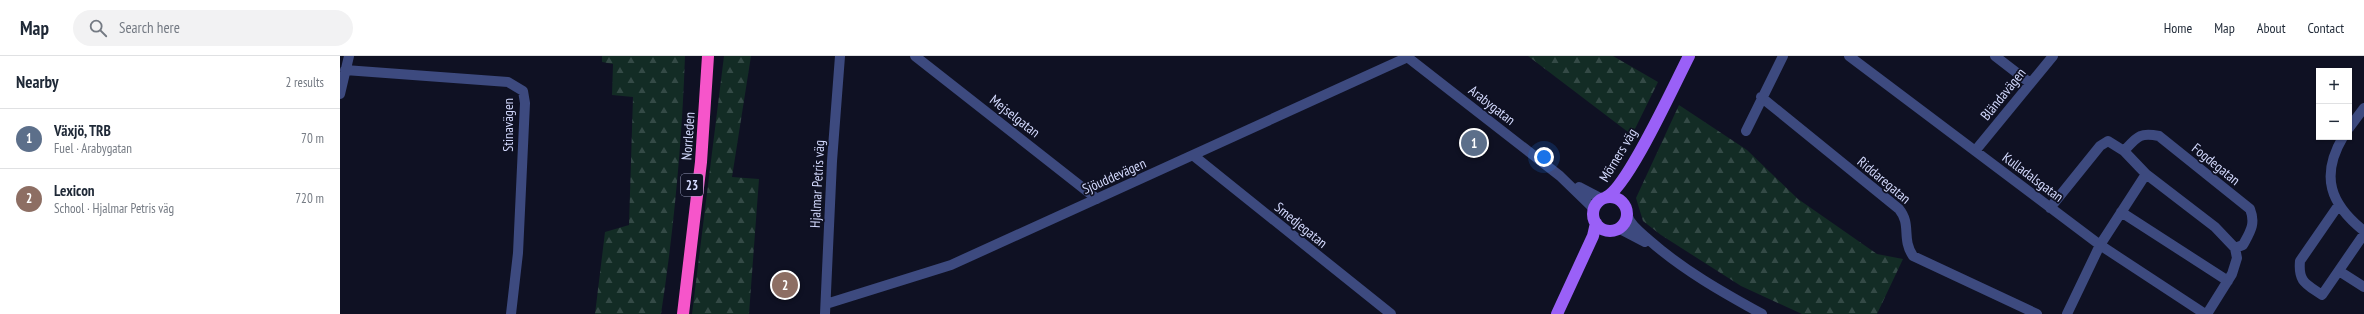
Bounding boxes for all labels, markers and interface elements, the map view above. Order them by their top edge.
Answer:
search box [73,10,353,46]
text: Map [20,16,49,40]
icon: search [87,17,109,39]
text: Search here [119,18,180,37]
text: Home [2164,19,2192,37]
text: Map [2214,19,2235,37]
text: About [2257,19,2286,37]
text: Contact [2308,19,2344,37]
street label: Bländavägen [1976,64,2030,124]
map controls [2316,68,2352,140]
button: + [2316,68,2352,104]
text: Nearby [16,71,59,93]
text: 2 results [285,74,324,91]
street label: Arabygatan [1465,81,1519,129]
street label: Mejselgatan [986,91,1044,141]
street label: Stinavägen [499,98,517,152]
button: − [2316,104,2352,140]
street label: Norrleden [677,111,699,161]
text: Växjö, TRB [54,121,111,140]
street label: Mörners väg [1595,125,1641,185]
pin: 1 [1461,128,1487,158]
text: 1 [26,130,32,147]
text: 70 m [301,130,324,147]
street label: Fogdegatan [2188,139,2244,189]
text: Fuel · Arabygatan [54,140,132,157]
street label: Hjalmar Petris väg [806,140,828,228]
your location [1534,147,1554,167]
street label: Kulladalsgatan [1999,148,2067,206]
street label: Riddaregatan [1854,152,1914,208]
street label: Sjöuddevägen [1079,154,1149,198]
road number: 23 [681,174,703,196]
text: Lexicon [54,181,95,200]
text: 2 [26,190,32,207]
text: 720 m [295,190,324,207]
street label: Smedjegatan [1271,198,1331,252]
text: School · Hjalmar Petris väg [54,200,174,217]
pin: 2 [772,270,798,300]

